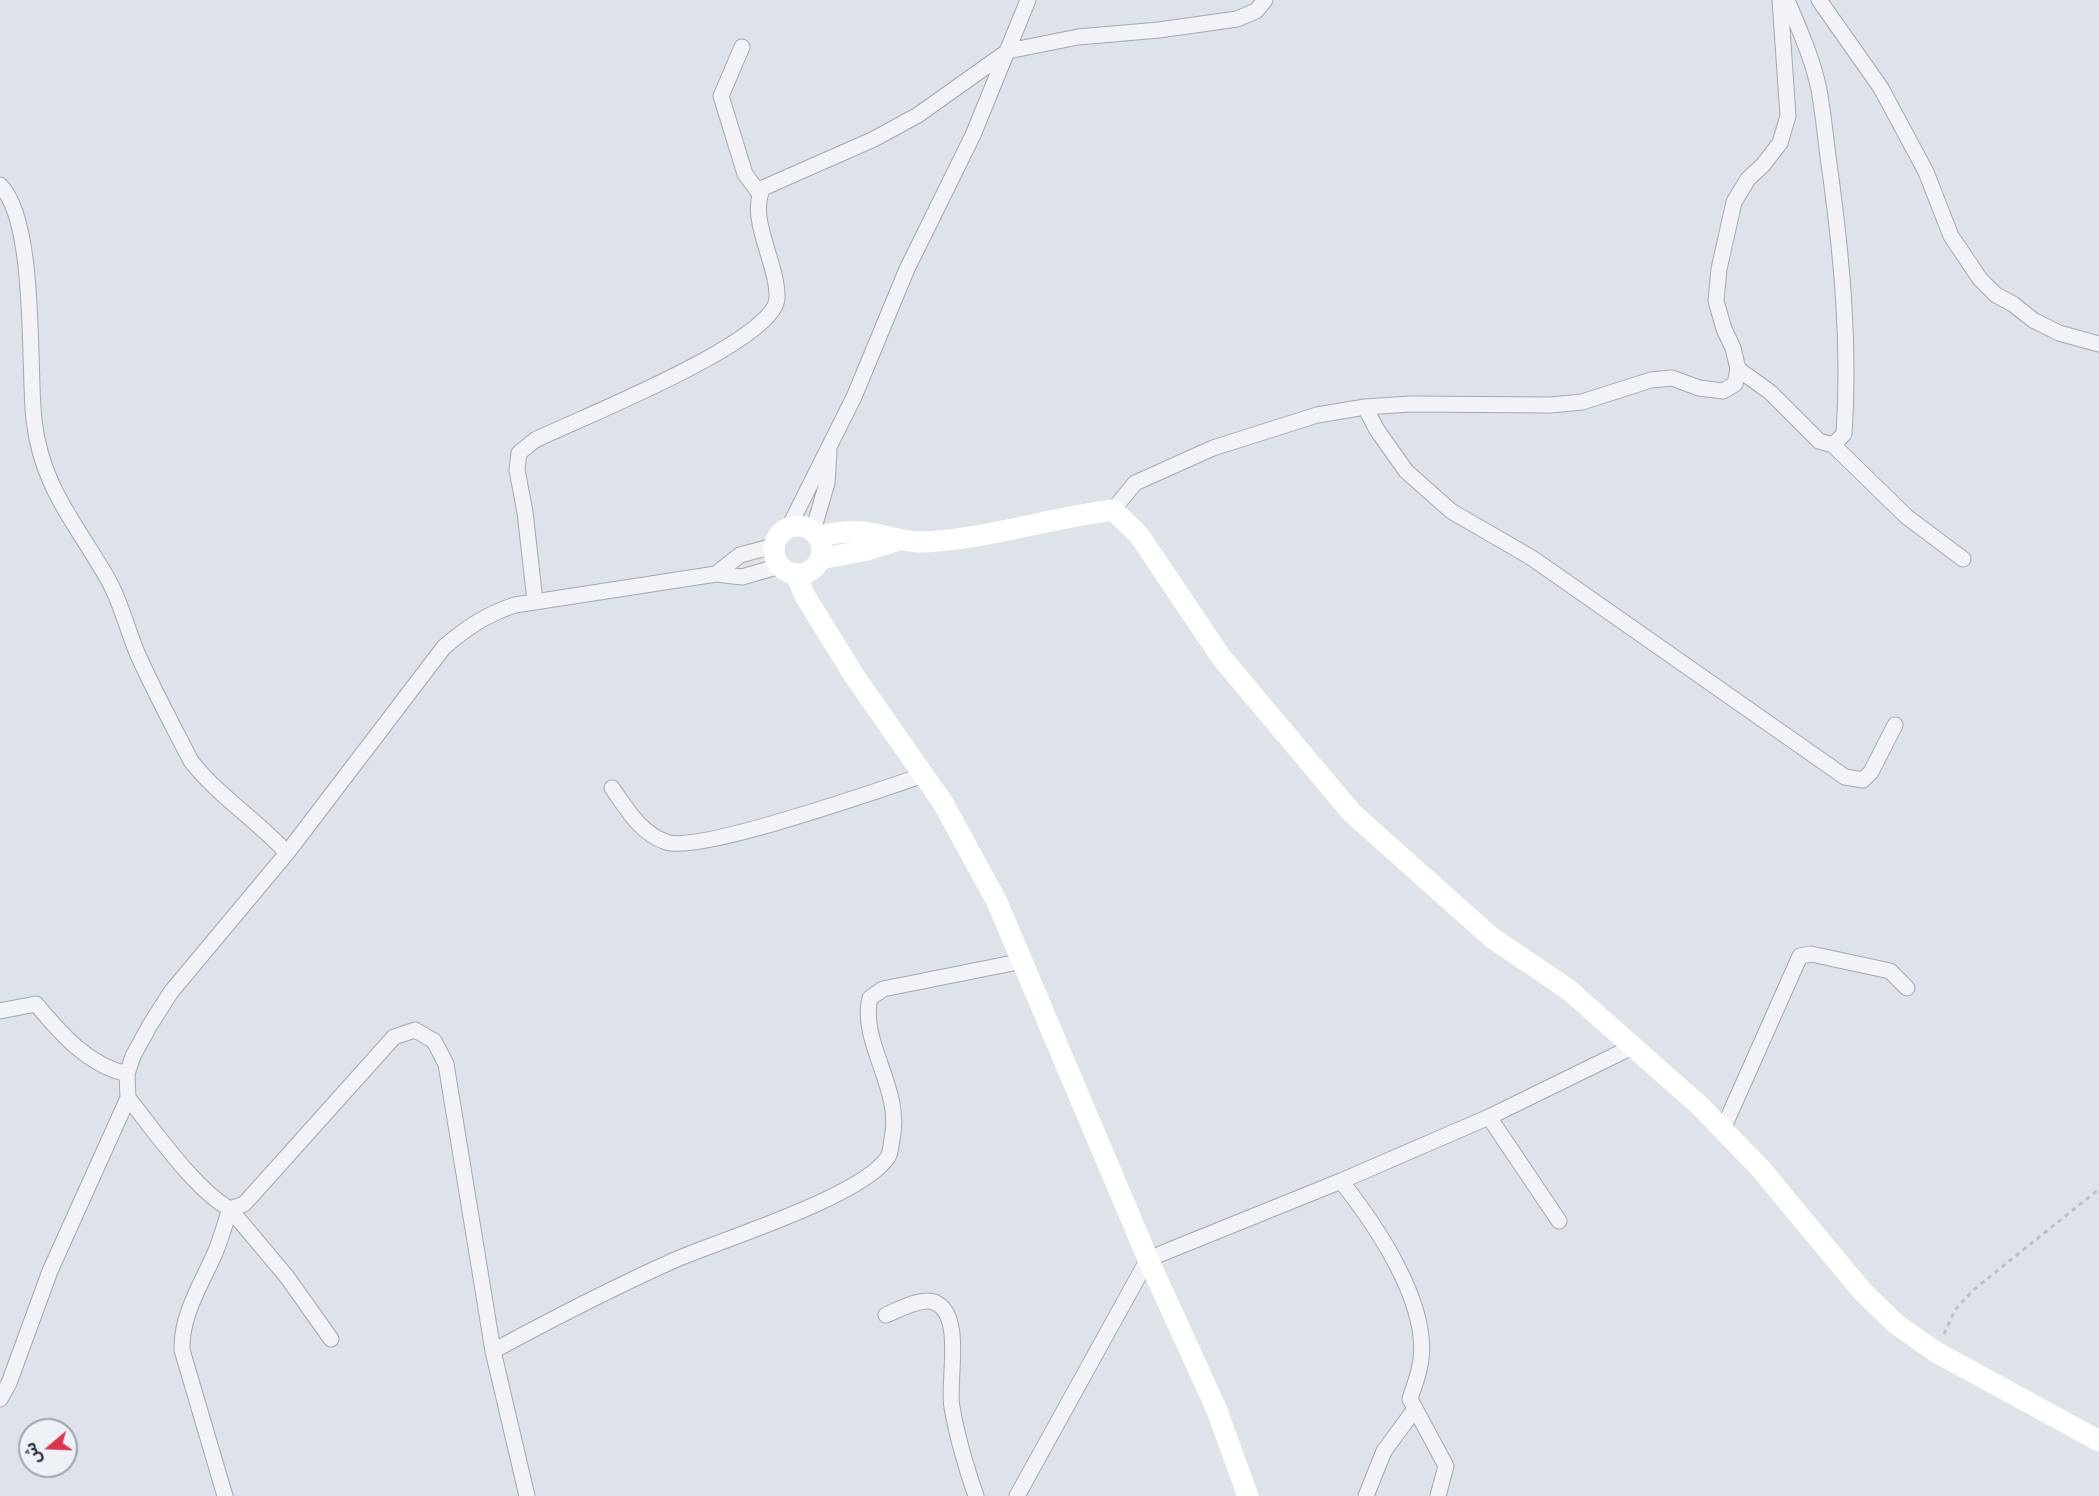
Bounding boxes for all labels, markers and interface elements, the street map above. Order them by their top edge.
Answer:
north arrow [18,1418,78,1478]
text: ش [20,1440,45,1467]

